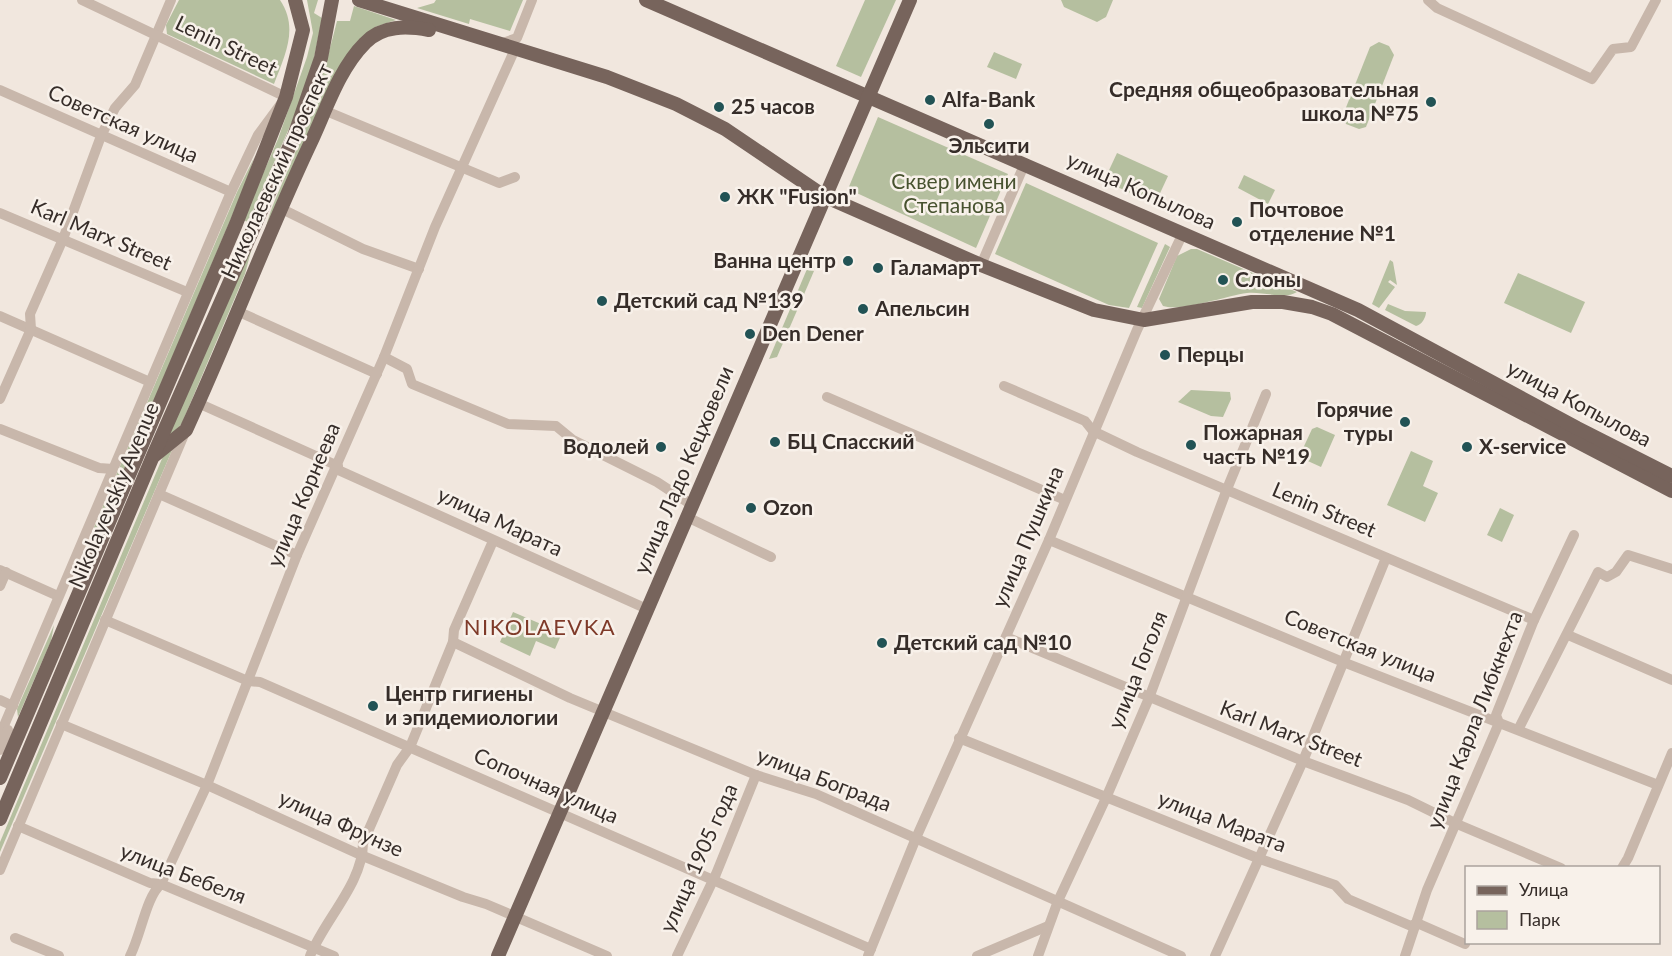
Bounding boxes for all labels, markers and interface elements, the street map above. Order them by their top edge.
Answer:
street label: Lenin Street [172,9,282,80]
street label: Николаевский проспект [215,58,337,282]
place label: Средняя общеобразовательная школа №75 [1109,76,1419,125]
street label: Советская улица [45,78,203,167]
place label: Alfa-Bank [941,86,1036,111]
place label: 25 часов [731,93,815,118]
marker: Alfa-Bank [923,93,937,107]
marker: Средняя общеобразовательная школа №75 [1424,95,1438,109]
marker: 25 часов [712,100,726,114]
marker: Эльсити [982,117,996,131]
place label: Эльсити [948,132,1030,157]
street label: улица Копылова [1063,146,1220,234]
park label: Сквер имени Степанова [891,168,1017,217]
place label: ЖК "Fusion" [737,183,857,208]
marker: ЖК "Fusion" [718,190,732,204]
street label: Karl Marx Street [27,193,176,275]
place label: Почтовое отделение №1 [1249,196,1396,245]
marker: Почтовое отделение №1 [1230,215,1244,229]
place label: Ванна центр [713,247,836,272]
marker: Ванна центр [841,254,855,268]
place label: Галамарт [890,254,981,279]
marker: Галамарт [871,261,885,275]
place label: Слоны [1235,266,1301,291]
marker: Слоны [1216,273,1230,287]
place label: Детский сад №139 [614,287,804,312]
marker: Детский сад №139 [595,294,609,308]
place label: Апельсин [874,295,970,320]
marker: Апельсин [856,302,870,316]
place label: Den Dener [762,320,864,345]
marker: Den Dener [743,327,757,341]
place label: Перцы [1177,341,1244,366]
marker: Перцы [1158,348,1172,362]
street label: улица Копылова [1503,354,1656,451]
street label: улица Ладо Кецховели [628,362,738,577]
place label: Горячие туры [1316,396,1393,445]
street label: Nikolayevskiy Avenue [62,398,163,591]
marker: Горячие туры [1398,415,1412,429]
street label: улица Корнеева [261,418,344,570]
place label: Пожарная часть №19 [1203,419,1310,468]
place label: БЦ Спасский [787,428,914,453]
place label: Водолей [563,433,649,458]
place label: X-service [1479,433,1566,458]
marker: БЦ Спасский [768,435,782,449]
marker: Пожарная часть №19 [1184,438,1198,452]
marker: Водолей [654,440,668,454]
marker: X-service [1460,440,1474,454]
street label: улица Пушкина [986,462,1068,611]
street label: Lenin Street [1269,476,1381,542]
street label: улица Марата [434,481,567,561]
place label: Ozon [763,494,813,519]
marker: Ozon [744,501,758,515]
street label: Советская улица [1281,603,1440,686]
street label: улица Гоголя [1102,607,1172,732]
street label: улица Карла Либкнехта [1421,607,1527,832]
district label: NIKOLAEVKA [464,613,616,640]
place label: Детский сад №10 [894,629,1071,654]
marker: Детский сад №10 [875,636,889,650]
place label: Центр гигиены и эпидемиологии [385,680,558,729]
street label: Karl Marx Street [1217,694,1367,771]
marker: Центр гигиены и эпидемиологии [366,699,380,713]
street label: Сопочная улица [470,742,623,828]
street label: улица Бограда [754,742,895,816]
street label: улица 1905 года [654,779,742,936]
street label: улица Фрунзе [275,784,408,861]
street label: улица Марата [1155,785,1290,857]
street label: улица Бебеля [117,837,250,908]
legend [1465,866,1660,944]
text: Улица [1519,878,1569,900]
text: Парк [1519,908,1561,930]

